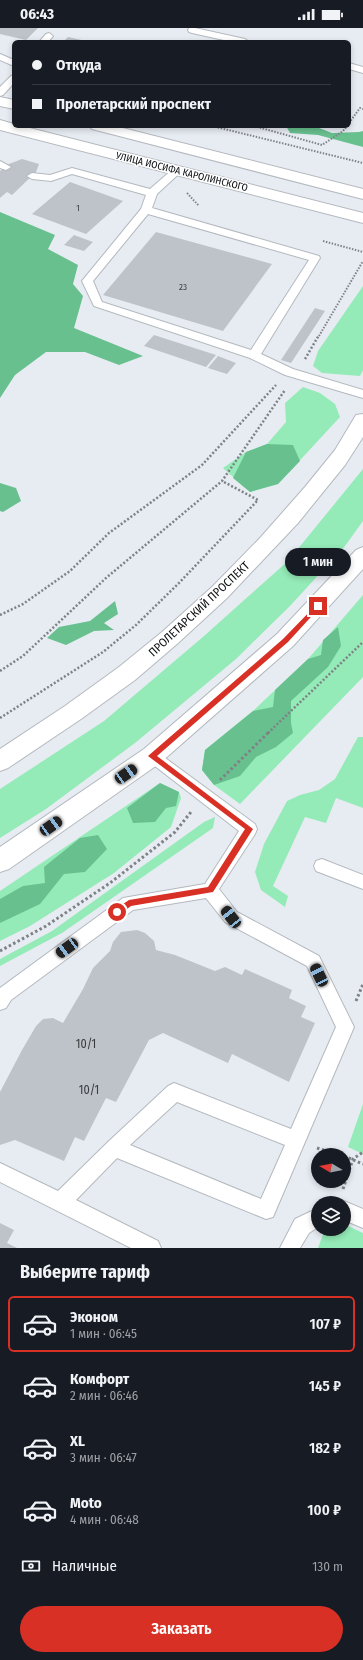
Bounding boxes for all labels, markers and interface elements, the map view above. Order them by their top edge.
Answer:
text: 06:43 [20,5,54,23]
text: Откуда [56,56,101,74]
text: Пролетарский проспект [56,95,211,113]
street label: УЛИЦА ИОСИФА КАРОЛИНСКОГО [114,150,249,194]
house number: 1 [76,203,80,213]
house number: 23 [179,282,187,292]
callout: 1 мин [285,548,351,576]
text: 1 мин [303,554,333,569]
street label: ПРОЛЕТАРСКИЙ ПРОСПЕКТ [145,558,253,659]
route end [309,597,327,615]
car [113,762,139,786]
car [38,814,64,838]
route start [108,903,126,921]
car [219,904,243,930]
car [54,936,80,960]
car [308,962,330,988]
house number: 10/1 [76,1037,96,1051]
house number: 10/1 [79,1083,99,1097]
north arrow [311,1148,351,1188]
map controls [311,1148,351,1236]
button: layers [311,1196,351,1236]
text: Выберите тариф [20,1261,150,1283]
icon: car [22,1306,58,1342]
text: Эконом [70,1308,118,1326]
text: 107 ₽ [309,1315,341,1333]
text: 1 мин · 06:45 [70,1326,137,1341]
icon: car [22,1368,58,1404]
text: Комфорт [70,1370,129,1388]
text: 145 ₽ [309,1377,341,1395]
text: 2 мин · 06:46 [70,1388,138,1403]
icon: car [22,1430,58,1466]
text: XL [70,1432,85,1450]
text: 182 ₽ [309,1439,341,1457]
text: 3 мин · 06:47 [70,1450,137,1465]
icon: car [22,1492,58,1528]
text: Moto [70,1494,102,1512]
text: 100 ₽ [307,1501,341,1519]
text: 4 мин · 06:48 [70,1512,139,1527]
icon: cash [20,1555,42,1577]
text: Наличные [52,1557,117,1575]
text: 130 m [312,1559,343,1574]
button: Заказать [20,1606,343,1652]

